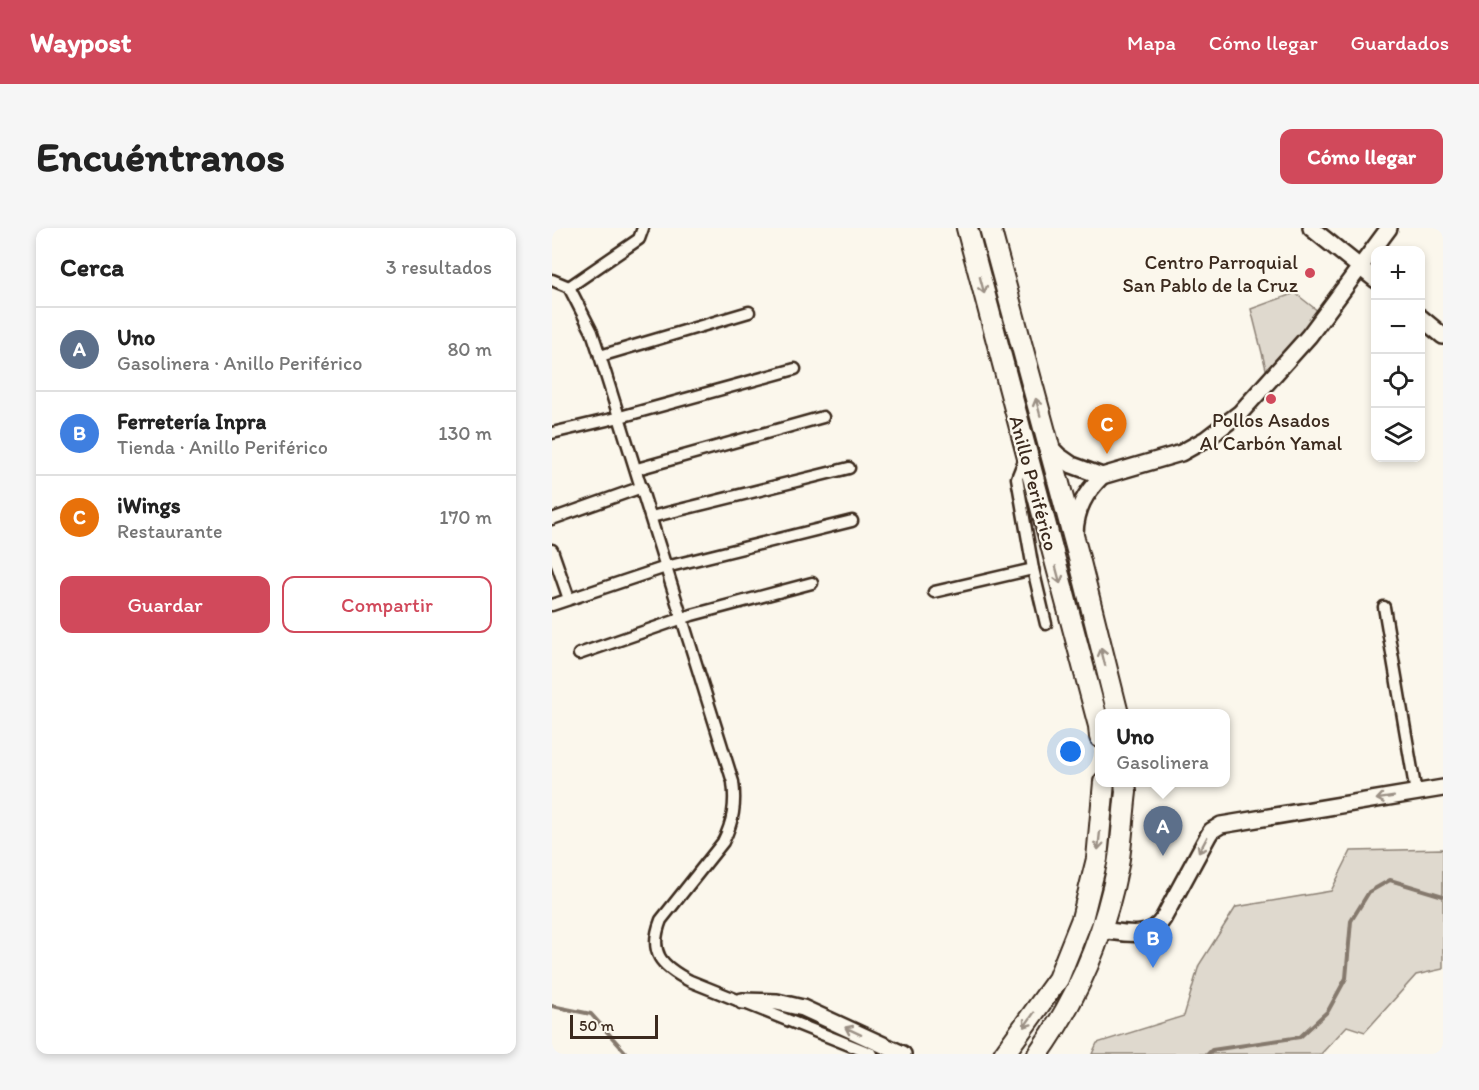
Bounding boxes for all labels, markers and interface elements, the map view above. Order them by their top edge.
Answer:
text: Waypost [30,25,132,59]
text: Mapa [1127,30,1176,55]
text: Cómo llegar [1209,30,1318,55]
text: Guardados [1351,30,1449,55]
button: Cómo llegar [1280,129,1443,184]
text: Encuéntranos [36,131,285,182]
map controls [1371,246,1425,462]
button: + [1371,246,1425,300]
place label: Centro Parroquial San Pablo de la Cruz [1122,250,1299,297]
text: Cerca [60,251,124,283]
text: 3 resultados [386,255,492,279]
marker: Centro Parroquial San Pablo de la Cruz [1303,266,1317,280]
one-way arrow [977,275,988,294]
button: − [1371,300,1425,354]
text: Uno [117,324,155,351]
text: A [73,337,86,361]
text: 80 m [447,337,492,361]
text: Gasolinera · Anillo Periférico [117,351,362,375]
button: locate [1371,354,1425,408]
marker: Pollos Asados Al Carbón Yamal [1264,392,1278,406]
one-way arrow [1032,398,1044,417]
pin: C [1088,404,1126,454]
text: Ferretería Inpra [117,408,266,435]
place label: Pollos Asados Al Carbón Yamal [1200,408,1342,455]
button: layers [1371,408,1425,462]
street label: Anillo Periférico [1004,413,1064,553]
text: B [73,421,86,445]
text: 130 m [438,421,492,445]
text: Tienda · Anillo Periférico [117,435,328,459]
text: iWings [117,492,181,519]
text: C [73,505,86,529]
text: 170 m [439,505,492,529]
text: Restaurante [117,519,222,543]
one-way arrow [1053,565,1065,584]
button: Guardar [60,576,270,633]
button: Compartir [282,576,492,633]
one-way arrow [1097,648,1109,667]
popup [1095,709,1230,787]
text: Uno [1116,723,1154,750]
your location [1056,737,1085,766]
text: Gasolinera [1116,750,1209,774]
one-way arrow [1376,793,1396,804]
pin: A [1144,806,1182,856]
one-way arrow [1093,830,1104,850]
one-way arrow [1197,836,1209,853]
pin: B [1134,918,1172,968]
one-way arrow [1023,1011,1035,1027]
scale bar [570,1012,658,1040]
text: 50 m [579,1016,614,1035]
one-way arrow [845,1025,863,1036]

